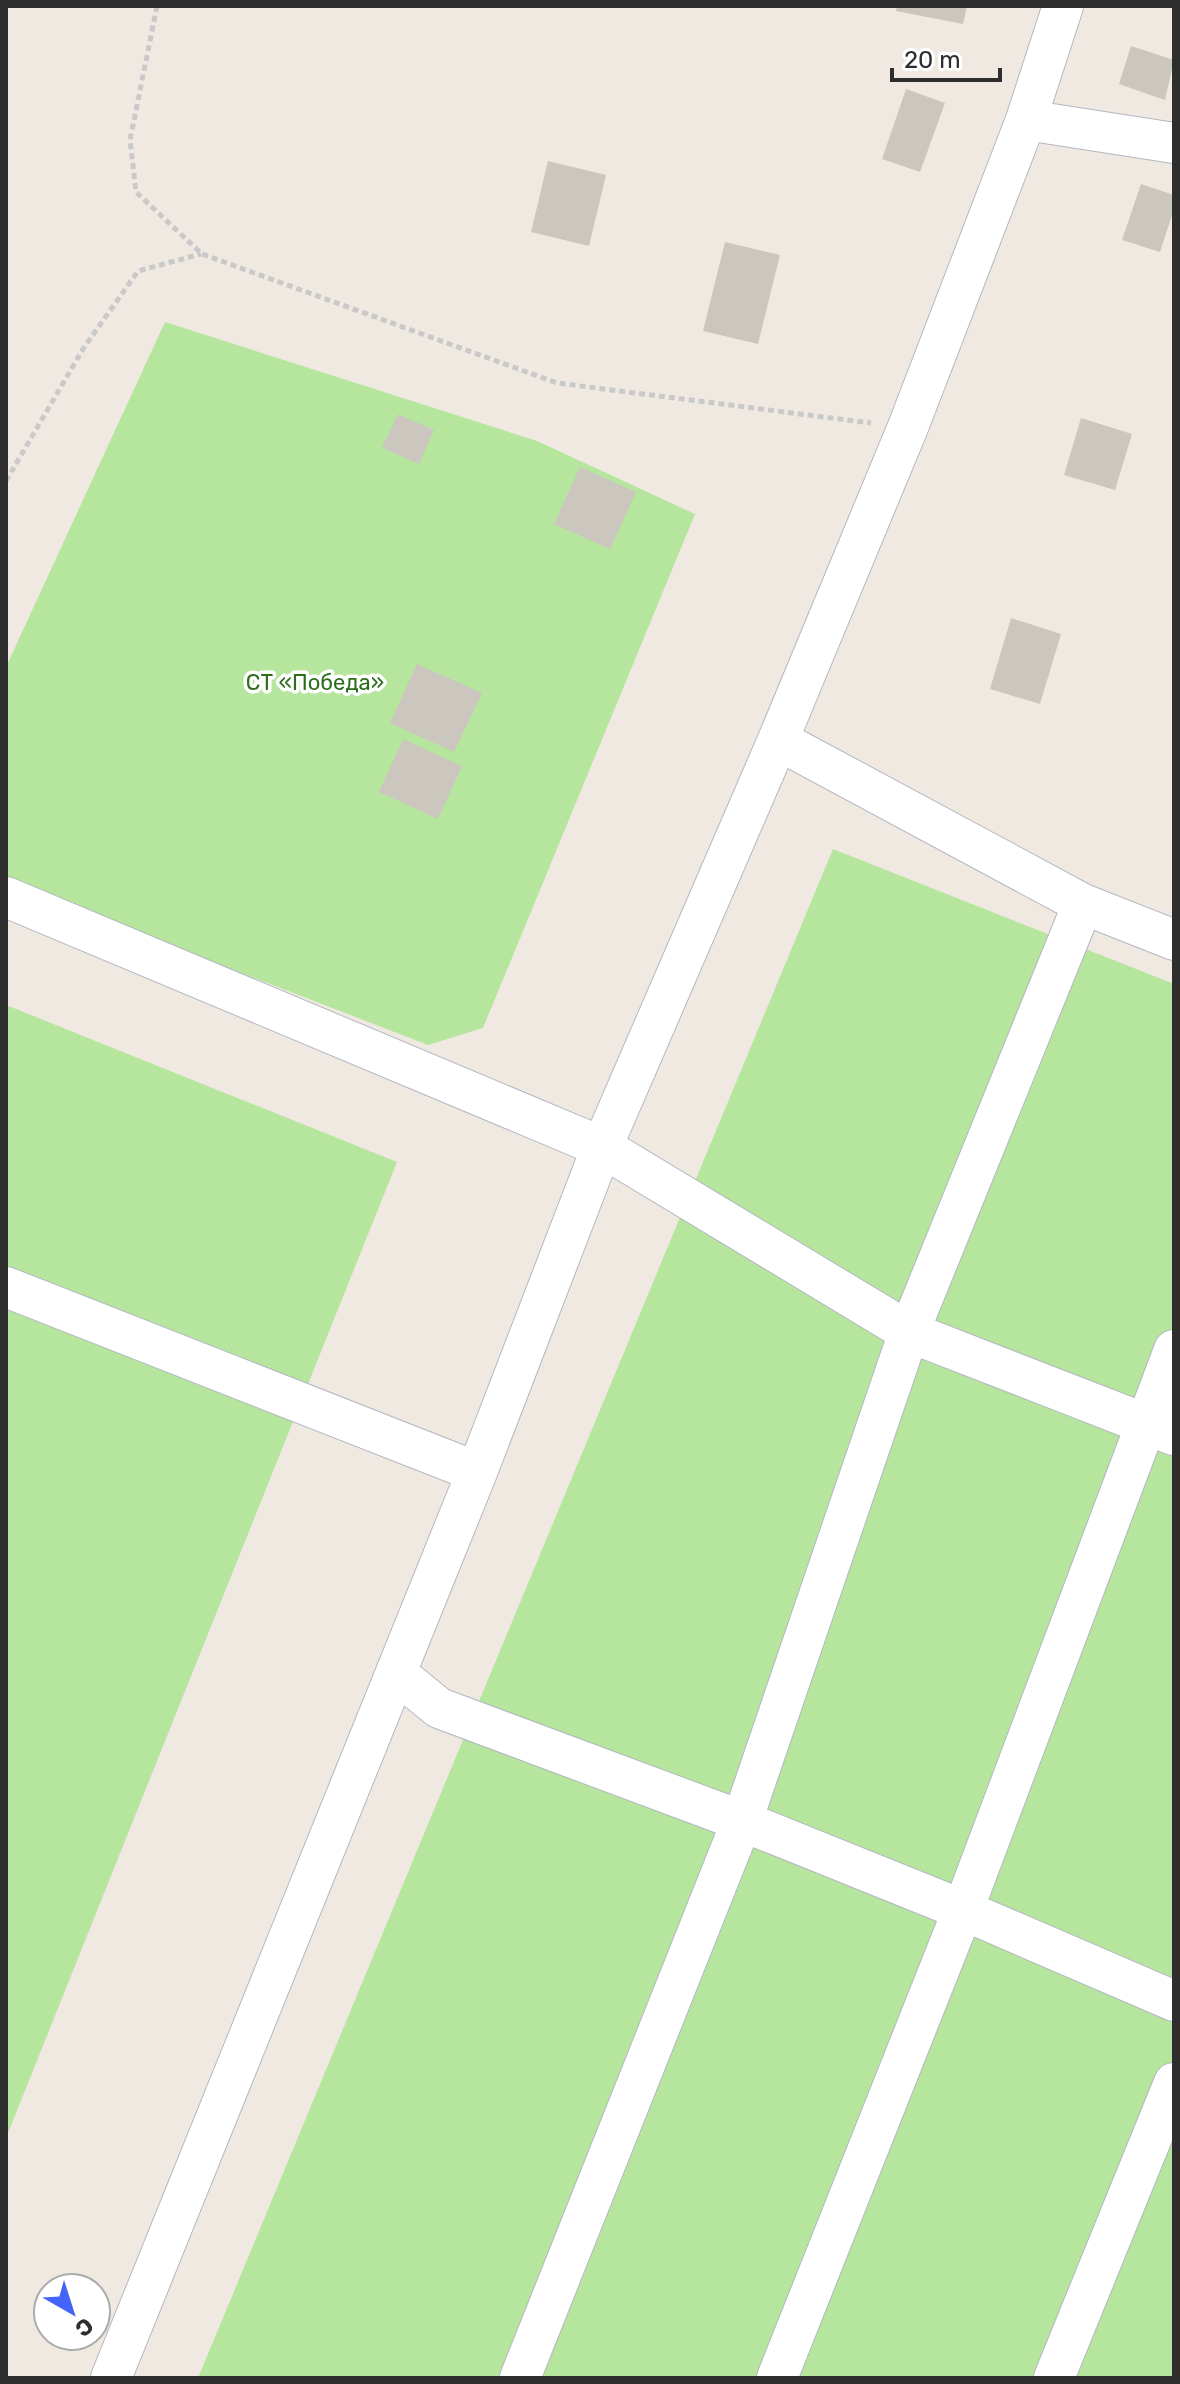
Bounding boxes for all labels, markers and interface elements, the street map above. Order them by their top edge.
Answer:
scale bar [892,32,1000,82]
text: 20 m [904,46,961,74]
park label: СТ «Победа» [246,669,384,696]
north arrow [32,2272,112,2352]
text: С [70,2312,99,2343]

